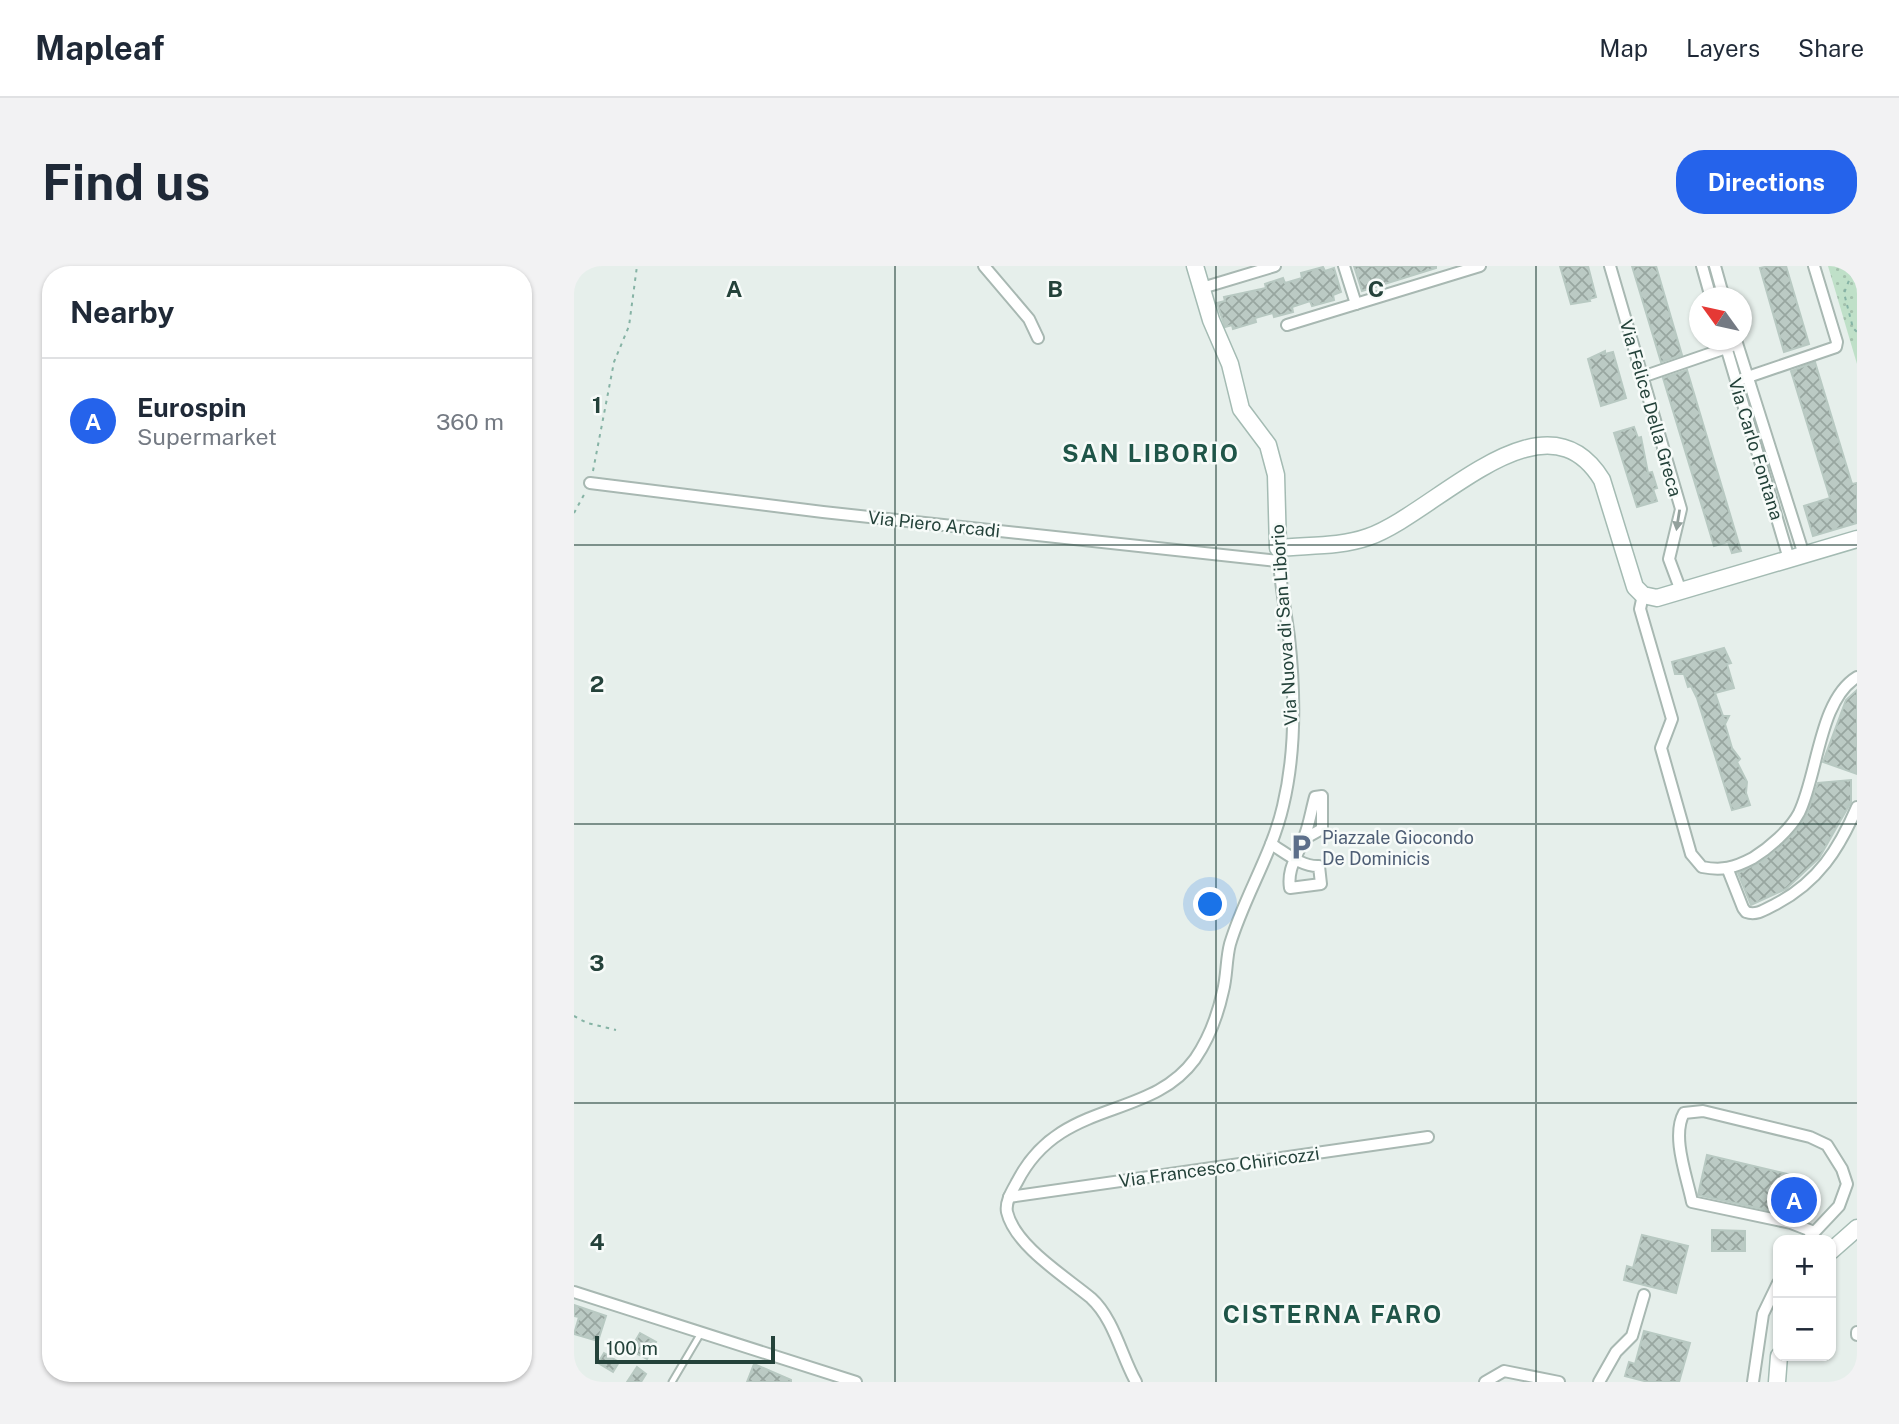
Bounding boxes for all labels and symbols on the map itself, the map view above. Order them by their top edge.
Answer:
text: A [726,275,743,302]
text: B [1047,275,1063,302]
text: C [1368,275,1384,302]
north arrow [1689,287,1752,350]
street label: Via Felice Della Greca [1616,317,1686,499]
street label: Via Carlo Fontana [1724,375,1788,523]
text: 1 [592,391,602,418]
district label: SAN LIBORIO [1062,439,1240,467]
street label: Via Piero Arcadi [867,507,1001,541]
one-way arrow [1672,509,1683,531]
street label: Via Nuova di San Liborio [1266,524,1302,726]
text: 2 [590,670,604,697]
place label: Piazzale Giocondo De Dominicis [1322,827,1474,869]
parking icon: Piazzale Giocondo De Dominicis [1286,832,1316,862]
your location [1193,887,1227,921]
text: 3 [589,949,605,976]
street label: Via Francesco Chiricozzi [1117,1143,1321,1191]
pin: A [1771,1174,1817,1226]
text: 4 [589,1228,605,1255]
district label: CISTERNA FARO [1223,1300,1443,1328]
scale bar [595,1333,775,1365]

